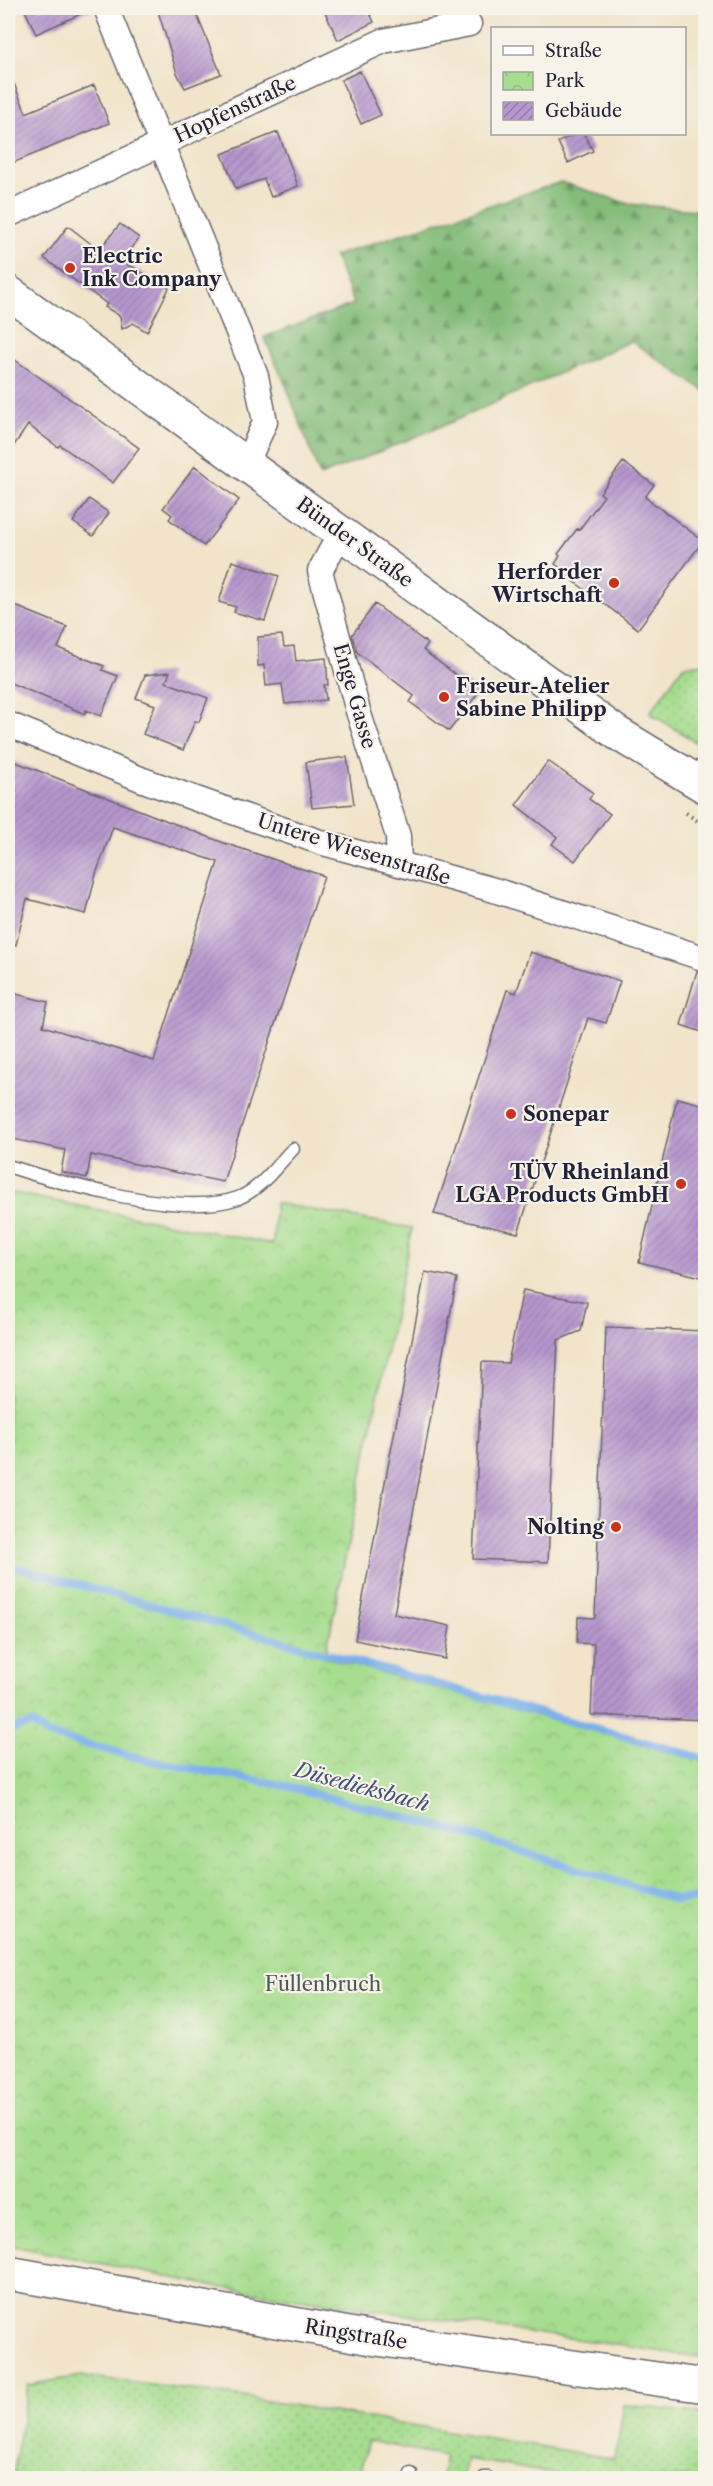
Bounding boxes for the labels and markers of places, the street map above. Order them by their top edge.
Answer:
place label: Electric Ink Company [82,244,222,291]
marker: Electric Ink Company [63,261,77,275]
place label: Herforder Wirtschaft [491,560,603,607]
marker: Herforder Wirtschaft [607,576,621,590]
place label: Friseur-Atelier Sabine Philipp [456,674,610,721]
marker: Friseur-Atelier Sabine Philipp [437,690,451,704]
place label: Sonepar [523,1102,609,1126]
marker: Sonepar [504,1107,518,1121]
place label: TÜV Rheinland LGA Products GmbH [455,1159,670,1207]
marker: TÜV Rheinland LGA Products GmbH [674,1177,688,1191]
place label: Nolting [527,1515,604,1539]
marker: Nolting [609,1520,623,1534]

